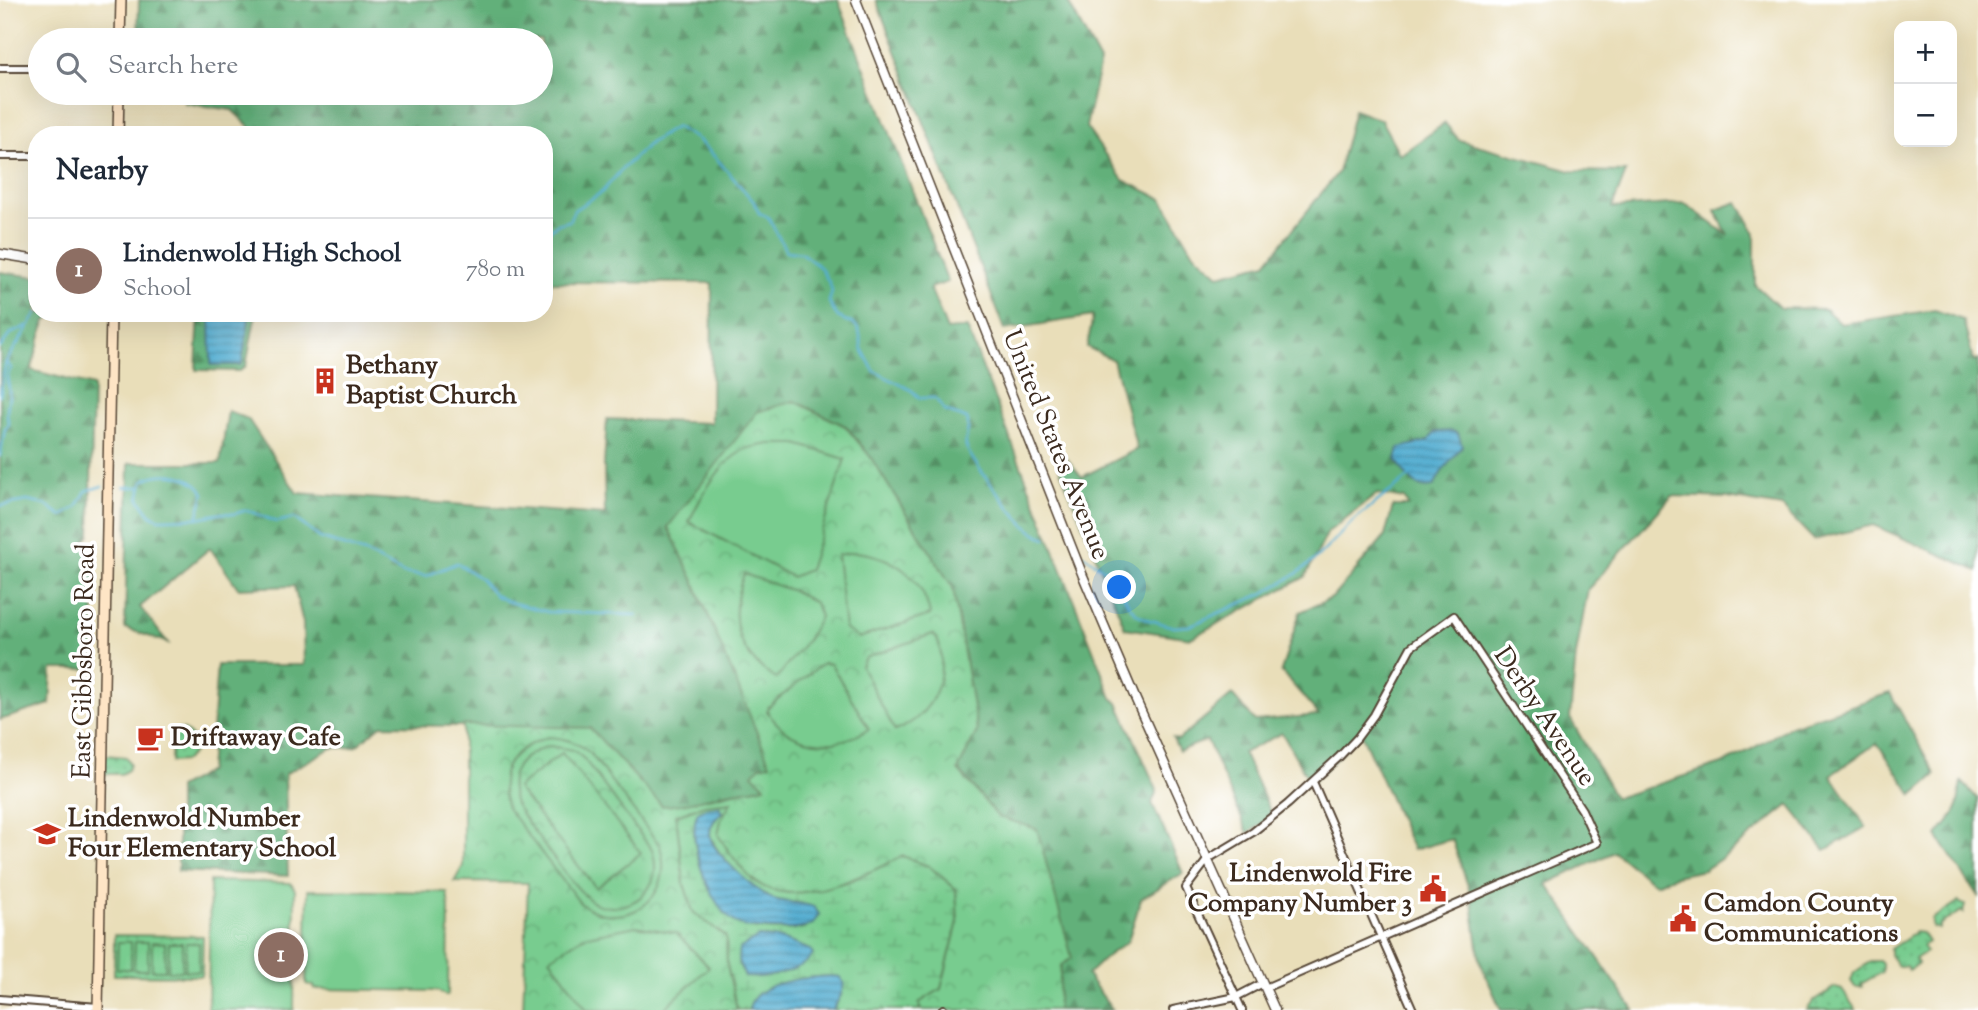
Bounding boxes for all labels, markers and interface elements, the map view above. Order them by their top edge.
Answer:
map controls [1894,21,1957,147]
button: + [1894,21,1957,84]
search box [28,28,553,105]
icon: search [52,48,90,86]
text: Search here [108,48,238,85]
button: − [1894,84,1957,147]
text: Nearby [56,150,148,193]
text: Lindenwold High School [123,236,401,273]
text: 1 [75,254,83,287]
text: 780 m [466,254,525,287]
text: School [123,273,192,306]
street label: United States Avenue [992,325,1118,565]
place label: Bethany Baptist Church [346,348,518,415]
building icon: Bethany Baptist Church [310,366,340,396]
street label: East Gibbsboro Road [64,543,106,779]
your location [1102,570,1136,604]
street label: Derby Avenue [1484,640,1604,794]
place label: Driftaway Cafe [171,720,341,757]
cafe icon: Driftaway Cafe [135,723,165,753]
place label: Lindenwold Number Four Elementary School [68,801,337,868]
school or university icon: Lindenwold Number Four Elementary School [32,819,62,849]
place label: Lindenwold Fire Company Number 3 [1188,856,1412,923]
public building icon: Lindenwold Fire Company Number 3 [1418,874,1448,904]
place label: Camdon County Communications [1704,886,1898,953]
public building icon: Camdon County Communications [1668,904,1698,934]
pin: 1 [258,929,304,981]

